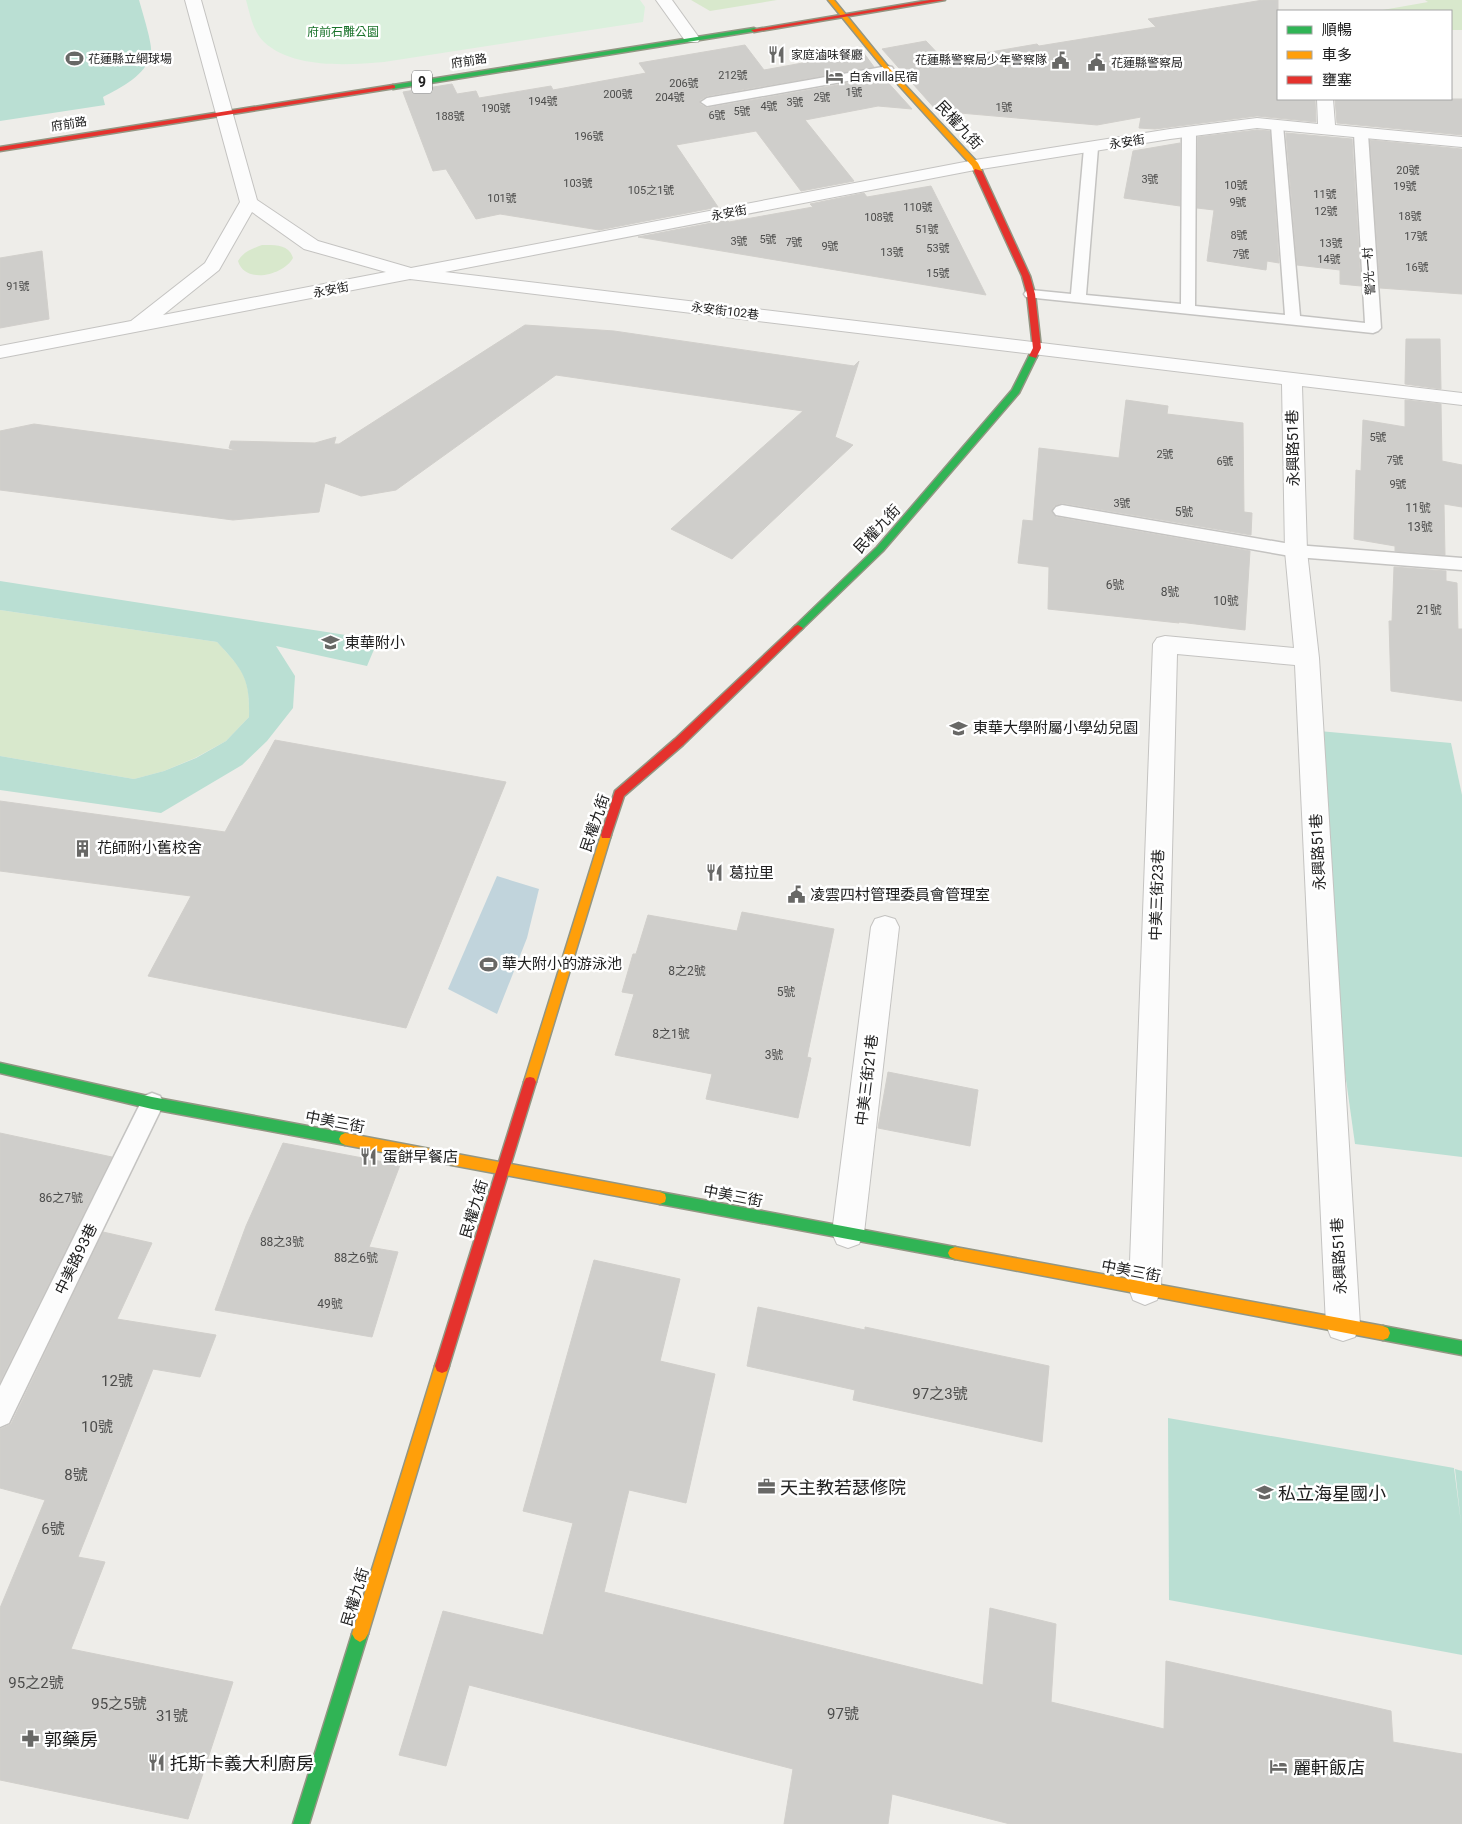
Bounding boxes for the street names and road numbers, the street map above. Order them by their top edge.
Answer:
street label: 府前路 [450,51,488,71]
road number: 9 [412,70,432,94]
street label: 民權九街 [932,97,986,153]
street label: 府前路 [50,114,88,134]
street label: 永安街 [1108,132,1146,152]
street label: 永安街 [710,203,748,223]
street label: 警光一村 [1360,246,1378,295]
street label: 永安街 [312,280,350,300]
street label: 永安街102巷 [690,300,760,322]
street label: 永興路51巷 [1283,409,1303,487]
street label: 民權九街 [850,501,904,557]
street label: 民權九街 [577,792,613,854]
street label: 永興路51巷 [1307,813,1329,891]
street label: 中美三街23巷 [1146,849,1168,941]
street label: 中美三街21巷 [852,1033,882,1127]
street label: 中美三街 [304,1107,366,1137]
street label: 民權九街 [457,1178,491,1240]
street label: 中美三街 [702,1181,764,1211]
street label: 永興路51巷 [1328,1217,1350,1295]
street label: 中美路93巷 [51,1221,101,1297]
street label: 中美三街 [1100,1256,1162,1286]
street label: 民權九街 [338,1566,372,1628]

